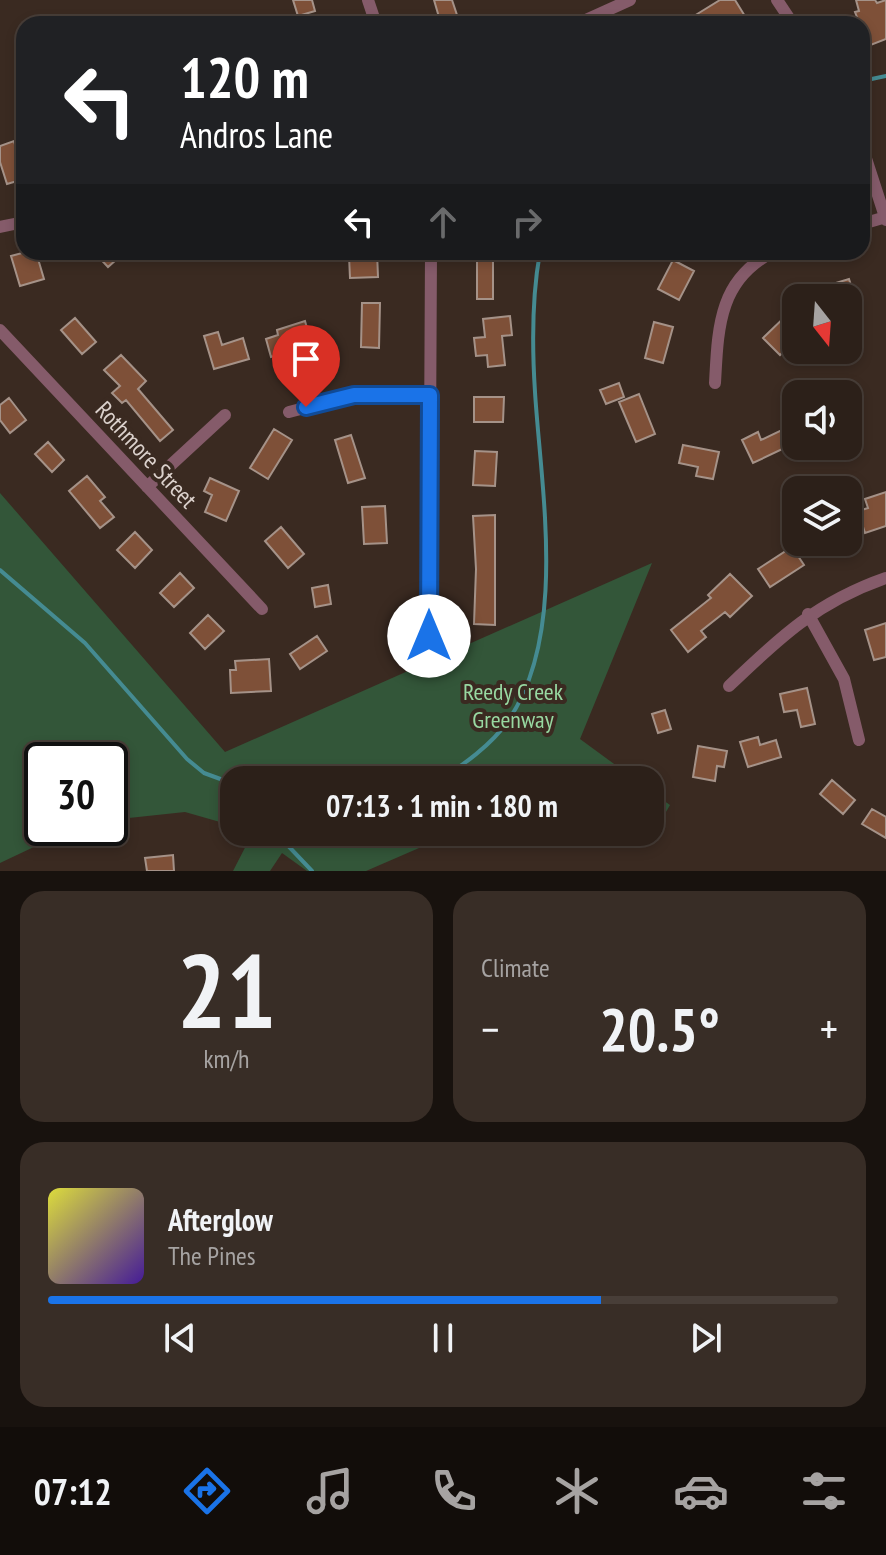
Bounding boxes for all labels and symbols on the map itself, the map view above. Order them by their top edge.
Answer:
north arrow [782,284,862,364]
pin [272,325,340,407]
street label: Rothmore Street [89,395,204,515]
position arrow [387,594,471,678]
park label: Reedy Creek Greenway [463,676,564,735]
speed limit sign: 30 [24,742,128,846]

